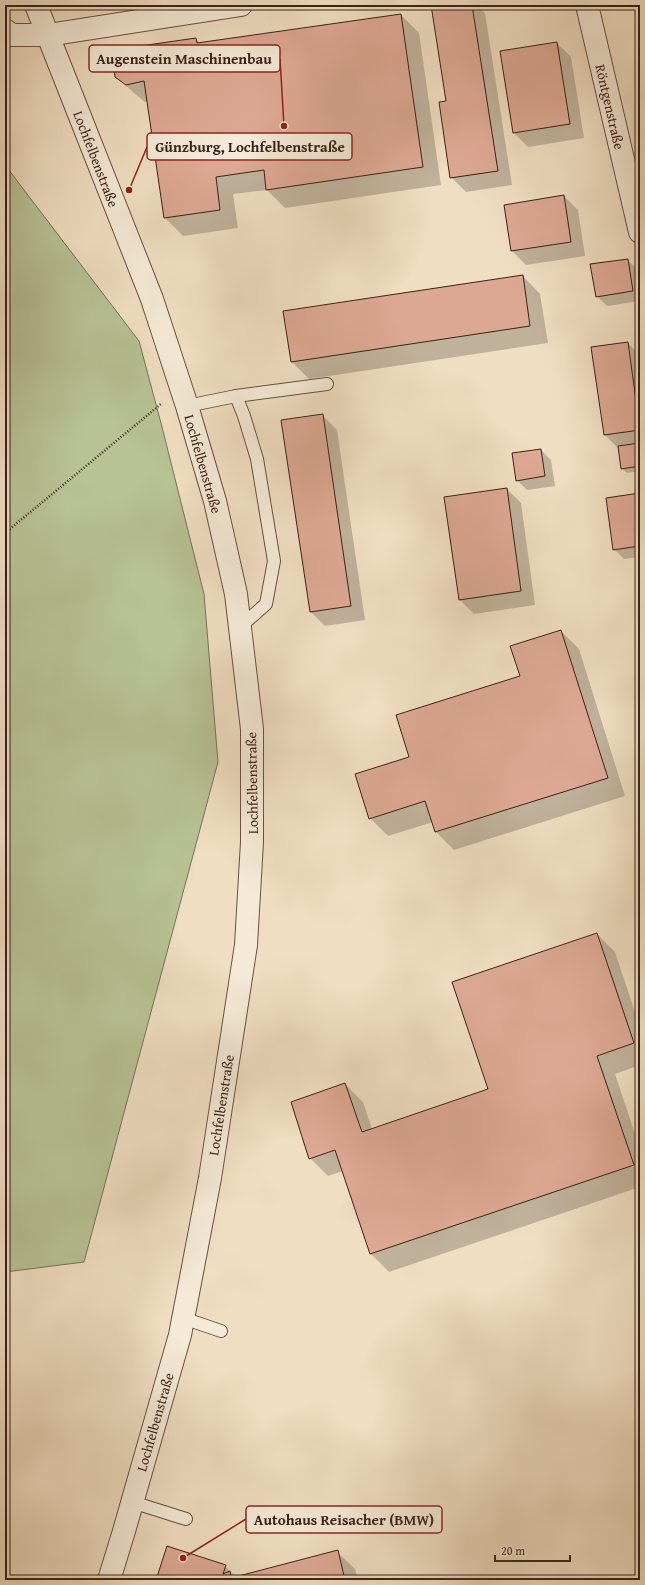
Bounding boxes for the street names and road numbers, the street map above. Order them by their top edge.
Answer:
street label: Röntgenstraße [590,62,630,152]
street label: Lochfelbenstraße [68,108,124,211]
street label: Lochfelbenstraße [179,412,227,516]
street label: Lochfelbenstraße [241,731,263,834]
street label: Lochfelbenstraße [203,1053,239,1157]
street label: Lochfelbenstraße [131,1370,179,1474]

